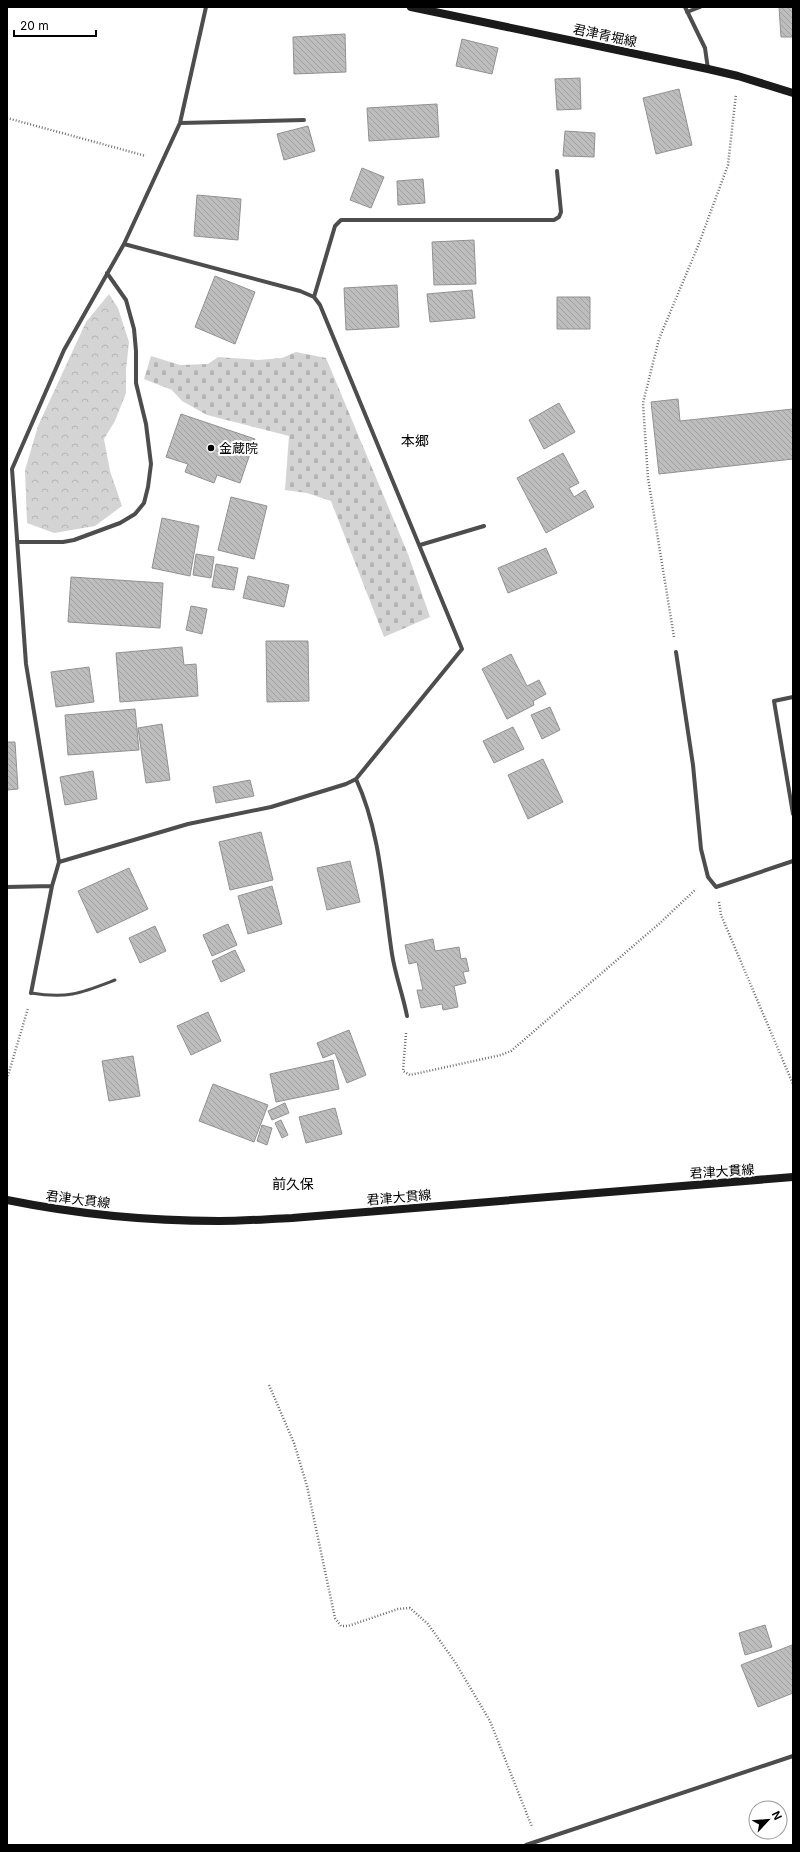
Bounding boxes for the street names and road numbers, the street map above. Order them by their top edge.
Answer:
street label: 君津青堀線 [572,20,638,50]
street label: 君津大貫線 [689,1161,755,1181]
street label: 君津大貫線 [366,1186,432,1208]
street label: 君津大貫線 [45,1187,111,1211]

